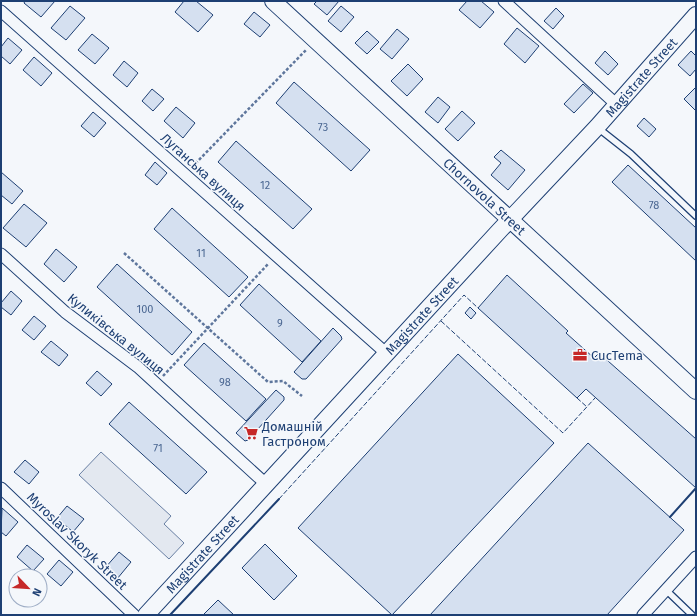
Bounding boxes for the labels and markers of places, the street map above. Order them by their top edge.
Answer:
office icon: CucTema [572,347,588,363]
place label: CucTema [591,348,643,363]
place label: Домашній Гастроном [261,419,326,449]
supermarket icon: Домашній Гастроном [243,425,259,441]

